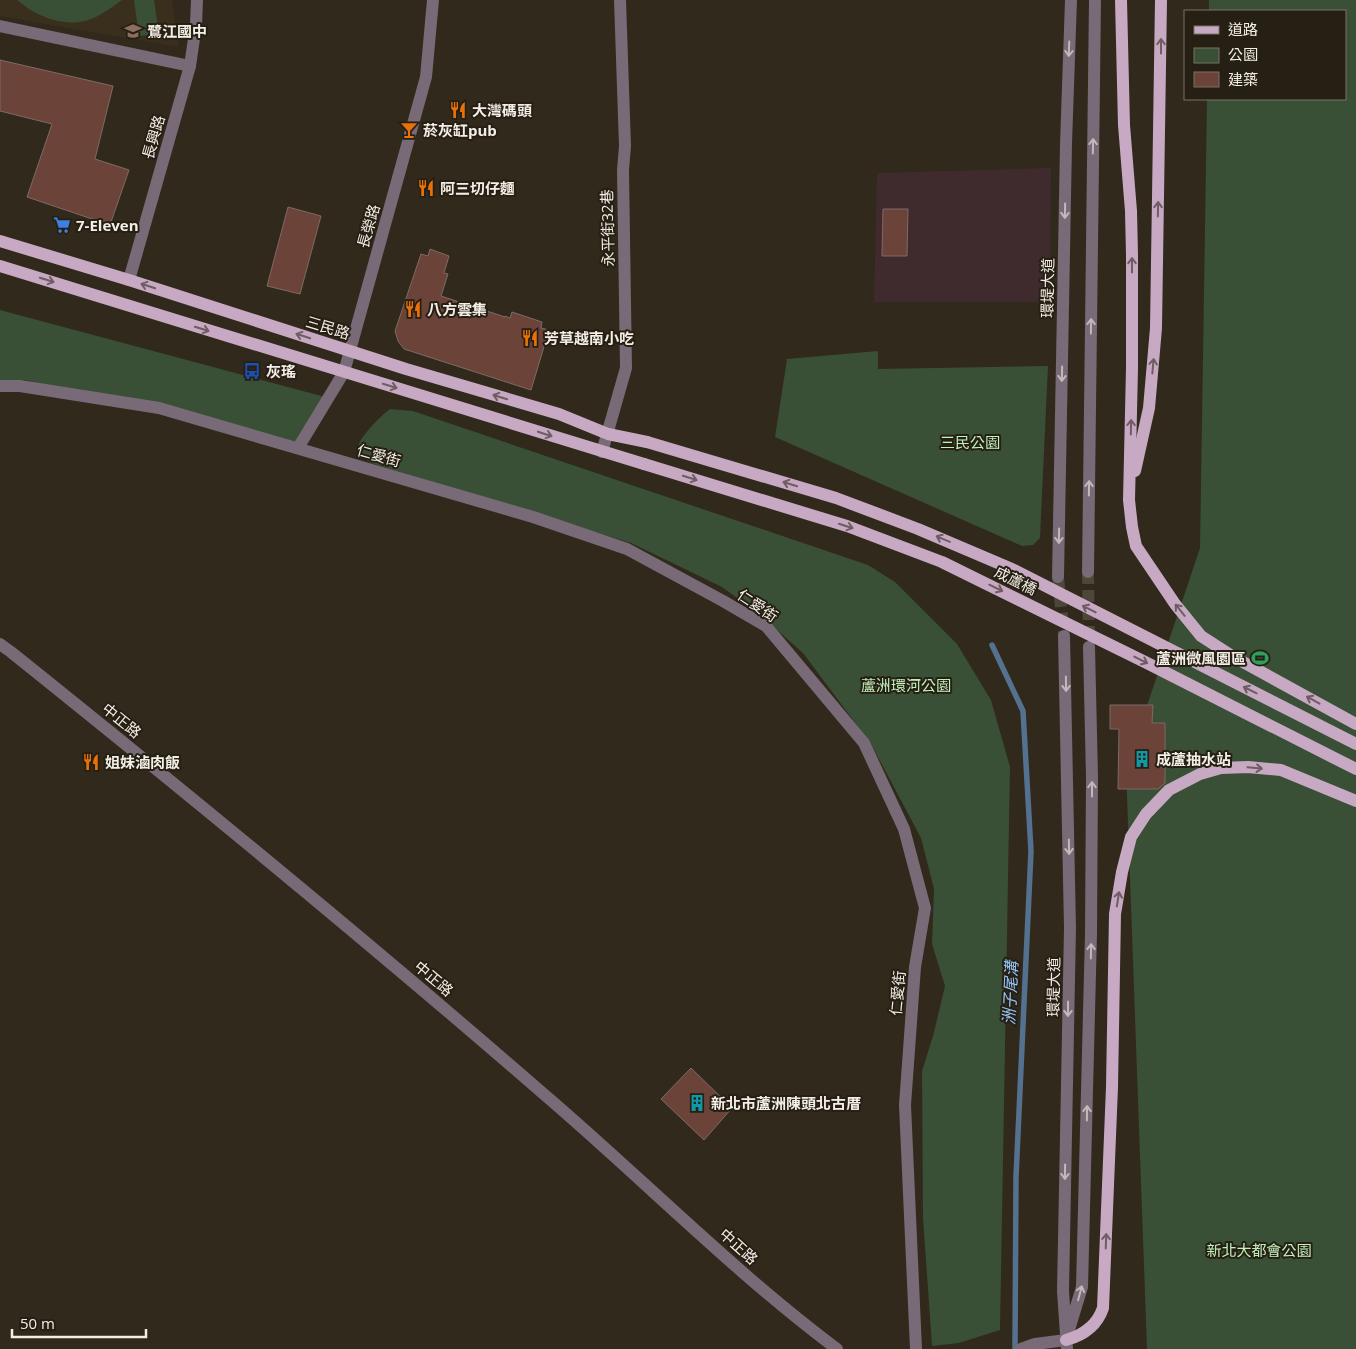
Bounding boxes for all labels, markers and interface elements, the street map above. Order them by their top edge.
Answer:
legend [1184,10,1346,100]
text: 道路 [1228,19,1258,39]
school or university icon: 鷺江國中 [123,21,143,41]
place label: 鷺江國中 [147,21,207,41]
one-way arrow [1156,39,1166,55]
one-way arrow [1065,40,1074,56]
text: 公園 [1228,44,1258,64]
text: 建築 [1228,69,1258,89]
restaurant icon: 大灣碼頭 [448,100,468,120]
place label: 大灣碼頭 [472,100,532,120]
street label: 長興路 [137,113,169,161]
bar icon: 菸灰缸pub [399,120,419,140]
place label: 菸灰缸pub [423,120,497,140]
one-way arrow [1088,138,1098,154]
restaurant icon: 阿三切仔麵 [416,178,436,198]
place label: 阿三切仔麵 [440,178,515,198]
street label: 永平街32巷 [596,189,618,267]
one-way arrow [1153,201,1163,218]
street label: 長榮路 [352,202,384,250]
one-way arrow [1060,202,1070,219]
supermarket icon: 7-Eleven [52,215,72,235]
place label: 7-Eleven [76,215,139,235]
one-way arrow [1127,257,1137,273]
street label: 環堤大道 [1036,258,1058,318]
one-way arrow [38,276,54,285]
one-way arrow [140,281,156,291]
restaurant icon: 八方雲集 [403,299,423,319]
place label: 八方雲集 [427,299,487,319]
street label: 三民路 [304,311,352,343]
one-way arrow [1086,318,1096,334]
one-way arrow [193,324,209,334]
restaurant icon: 芳草越南小吃 [520,328,540,348]
place label: 芳草越南小吃 [544,328,634,348]
one-way arrow [295,331,311,341]
one-way arrow [1148,358,1157,374]
bus stop icon: 灰瑤 [242,361,262,381]
place label: 灰瑤 [266,361,296,381]
one-way arrow [1057,365,1067,381]
one-way arrow [382,381,398,391]
one-way arrow [493,391,509,401]
one-way arrow [1126,419,1135,435]
one-way arrow [537,430,553,440]
park label: 三民公園 [940,432,1000,452]
street label: 仁愛街 [355,439,403,471]
one-way arrow [682,474,698,484]
one-way arrow [782,479,798,489]
one-way arrow [1084,480,1094,496]
one-way arrow [837,521,853,531]
one-way arrow [1054,528,1064,544]
one-way arrow [936,534,951,544]
street label: 成蘆橋 [991,561,1041,599]
one-way arrow [988,583,1003,593]
street label: 仁愛街 [734,584,782,626]
one-way arrow [1082,604,1097,614]
one-way arrow [1174,604,1186,617]
place label: 蘆洲微風園區 [1156,648,1246,668]
sports icon: 蘆洲微風園區 [1250,648,1270,668]
one-way arrow [1134,655,1149,665]
park label: 蘆洲環河公園 [861,675,951,695]
one-way arrow [1061,676,1070,692]
one-way arrow [1243,685,1258,694]
one-way arrow [1306,695,1321,705]
street label: 中正路 [98,698,146,742]
building icon: 成蘆抽水站 [1132,749,1152,769]
place label: 成蘆抽水站 [1156,749,1231,769]
restaurant icon: 姐妹滷肉飯 [81,752,101,772]
place label: 姐妹滷肉飯 [105,752,180,772]
one-way arrow [1247,763,1263,773]
one-way arrow [1087,781,1097,797]
one-way arrow [1064,839,1073,855]
one-way arrow [1113,891,1123,907]
one-way arrow [1086,943,1096,960]
street label: 中正路 [410,956,458,1000]
street label: 環堤大道 [1042,957,1064,1017]
water label: 洲子尾溝 [997,958,1023,1026]
street label: 仁愛街 [885,970,909,1016]
one-way arrow [1064,1001,1073,1017]
building icon: 新北市蘆洲陳頭北古厝 [687,1093,707,1113]
place label: 新北市蘆洲陳頭北古厝 [711,1093,861,1113]
one-way arrow [1082,1106,1091,1122]
one-way arrow [1061,1163,1070,1179]
street label: 中正路 [716,1224,762,1268]
one-way arrow [1101,1233,1111,1250]
park label: 新北大都會公園 [1206,1240,1312,1260]
one-way arrow [1076,1286,1085,1302]
scale bar [12,1306,146,1338]
text: 50 m [20,1313,55,1333]

